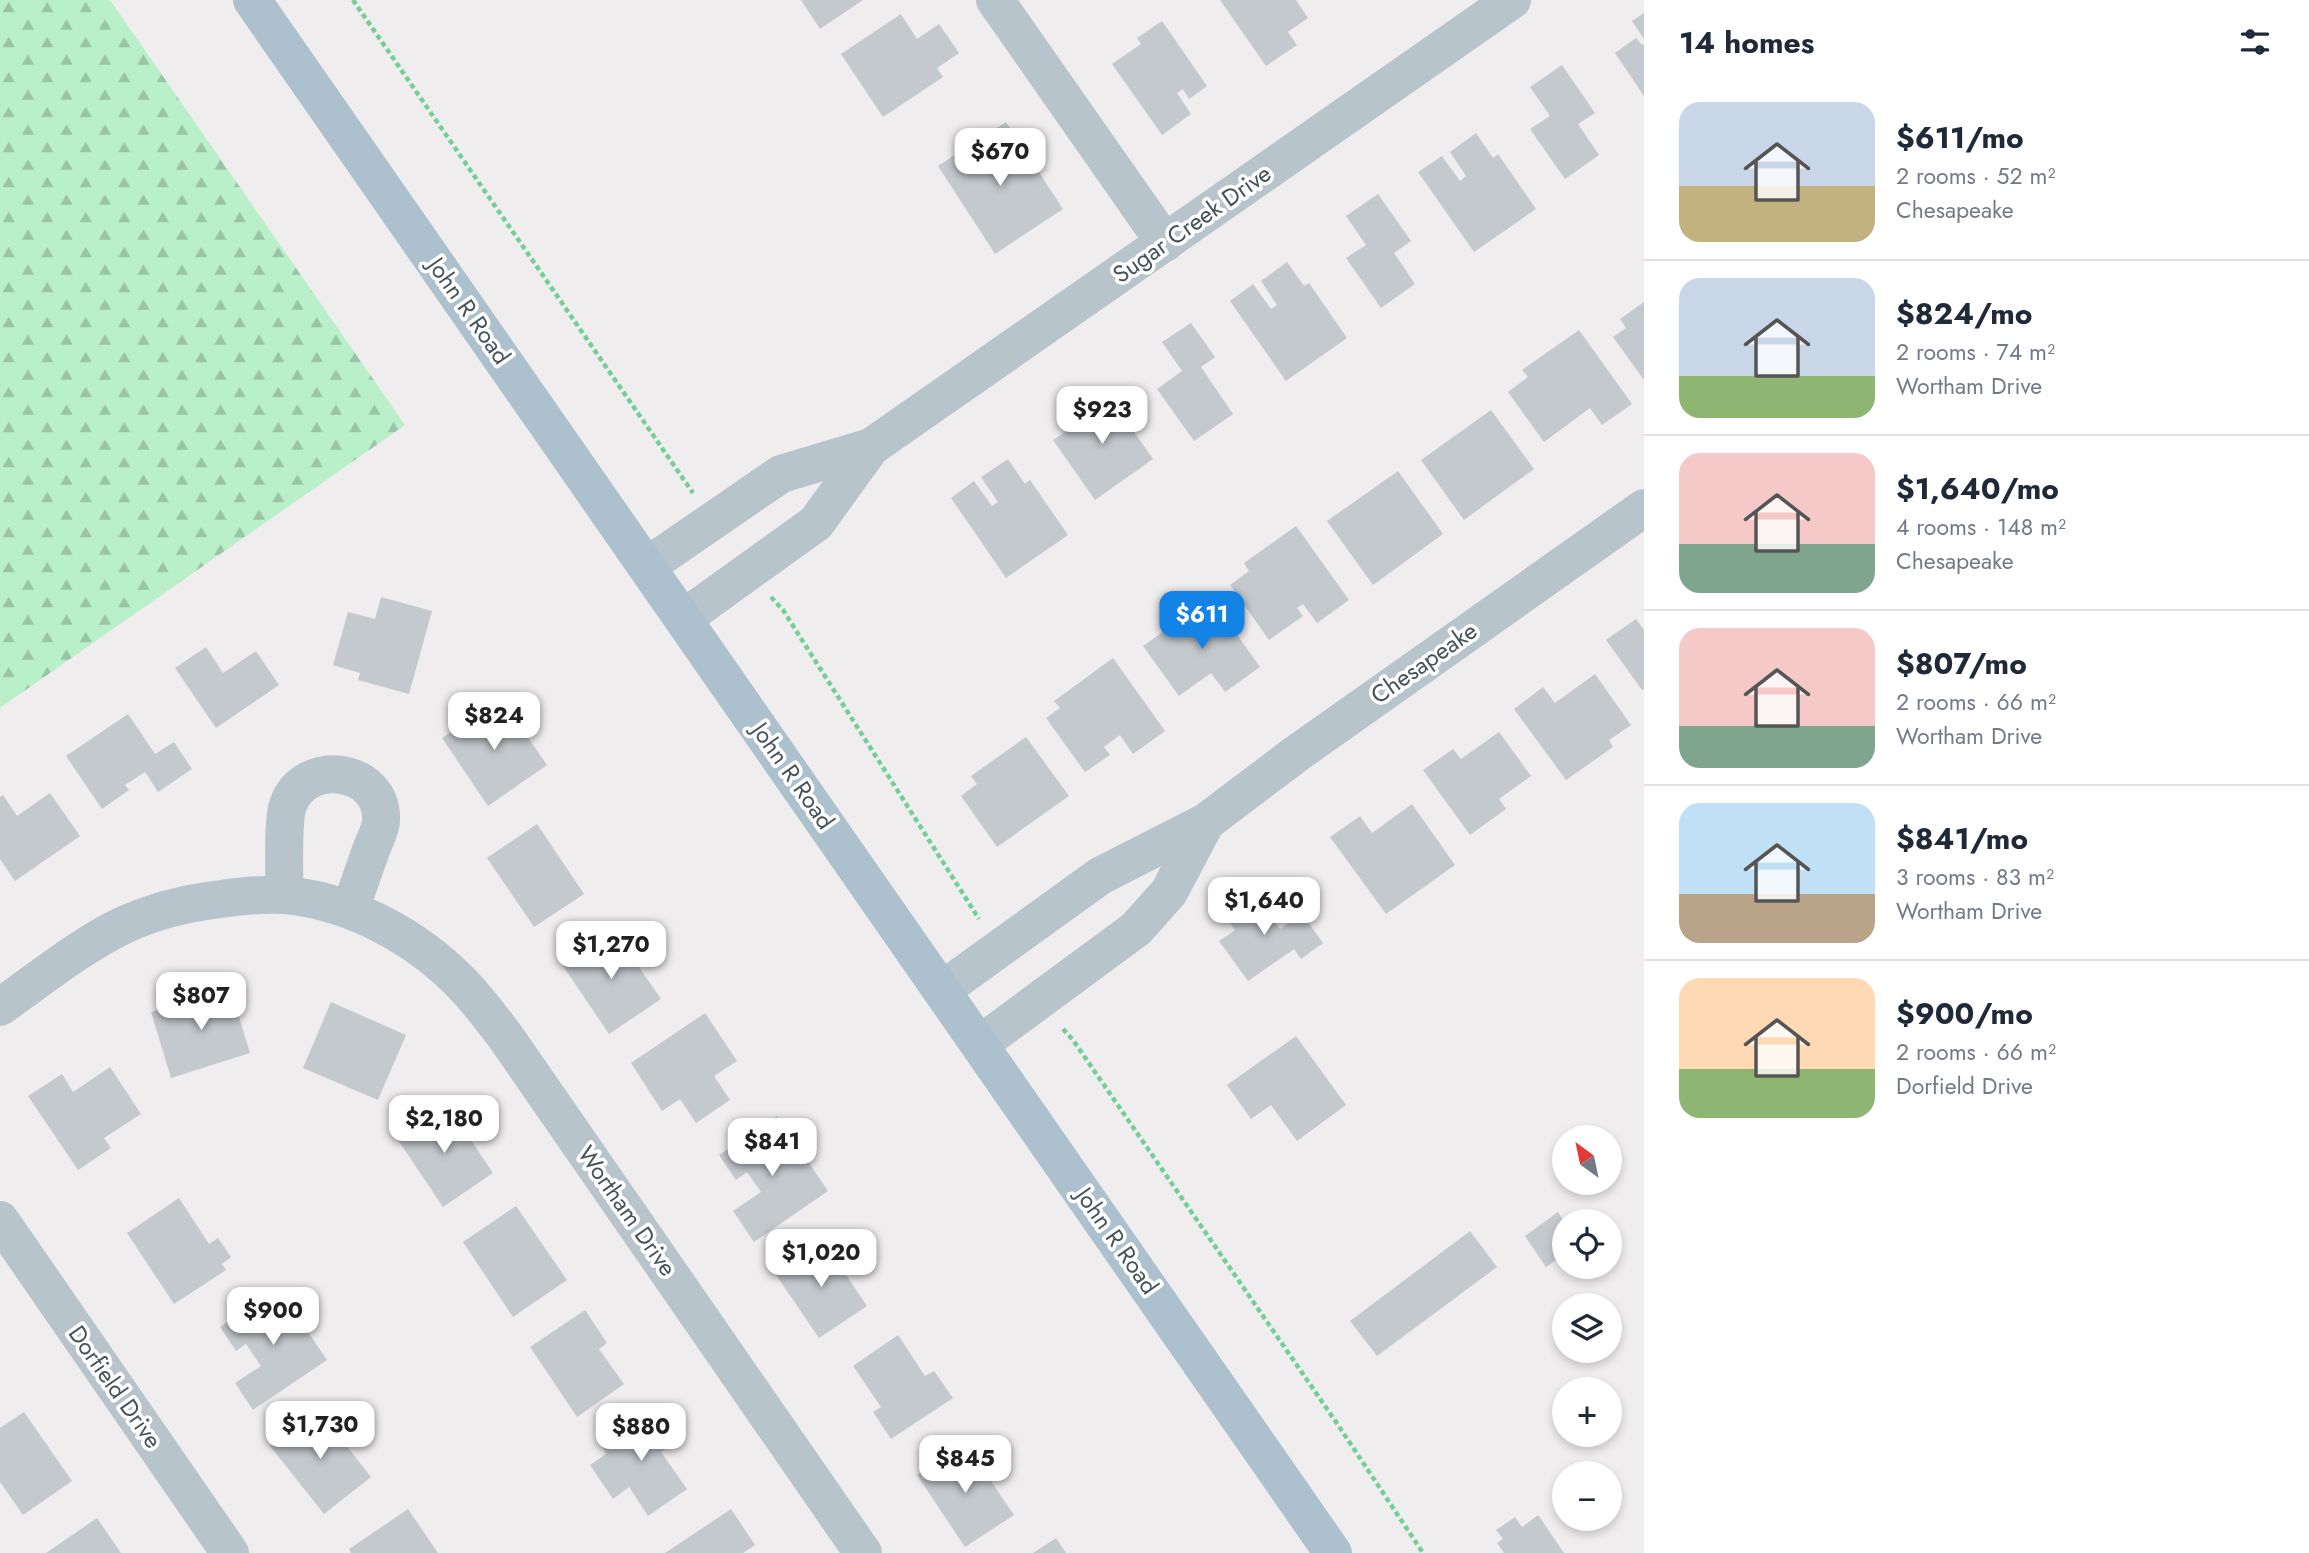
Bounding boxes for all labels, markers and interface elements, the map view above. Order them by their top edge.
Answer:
text: 14 homes [1679,21,1814,64]
icon: filters [2236,23,2274,61]
text: $611/mo [1896,116,2024,159]
pin: $670 [959,128,1041,188]
icon: home [1735,130,1819,214]
text: $670 [971,134,1029,168]
street label: Sugar Creek Drive [1105,156,1278,291]
text: 2 rooms · 52 m² [1896,159,2055,193]
text: Chesapeake [1896,193,2014,227]
street label: John R Road [418,248,519,371]
text: $824/mo [1896,292,2033,335]
icon: home [1735,306,1819,390]
text: 2 rooms · 74 m² [1896,335,2055,369]
text: Wortham Drive [1896,369,2042,403]
pin: $923 [1061,386,1143,446]
text: $923 [1072,392,1132,426]
text: $1,640/mo [1896,467,2059,510]
icon: home [1735,481,1819,565]
text: 4 rooms · 148 m² [1896,510,2066,544]
text: Chesapeake [1896,544,2014,578]
pin: $611 [1161,592,1243,651]
text: $611 [1175,597,1229,631]
street label: Chesapeake [1363,613,1484,712]
text: $807/mo [1896,642,2027,685]
icon: home [1735,656,1819,740]
text: 2 rooms · 66 m² [1896,685,2056,719]
pin: $824 [453,692,535,752]
text: $824 [464,698,524,732]
street label: John R Road [742,713,843,836]
text: Wortham Drive [1896,719,2042,753]
text: $841/mo [1896,817,2028,860]
icon: home [1735,831,1819,915]
text: 3 rooms · 83 m² [1896,860,2054,894]
pin: $1,640 [1207,878,1321,937]
text: $1,640 [1224,883,1304,917]
text: Wortham Drive [1896,894,2042,928]
pin: $1,270 [554,922,668,981]
text: $1,270 [572,927,650,961]
pin: $807 [160,972,242,1032]
text: $807 [172,978,230,1012]
text: $900/mo [1896,992,2033,1035]
icon: home [1735,1006,1819,1090]
text: 2 rooms · 66 m² [1896,1035,2056,1069]
text: Dorfield Drive [1896,1069,2033,1103]
pin: $2,180 [387,1096,501,1155]
text: $2,180 [405,1101,483,1135]
pin: $841 [731,1118,813,1178]
text: $841 [744,1124,800,1158]
north arrow [1552,1125,1622,1195]
map controls [1552,1125,1622,1531]
street label: Wortham Drive [569,1138,685,1283]
street label: John R Road [1066,1178,1167,1301]
button: locate [1552,1209,1622,1279]
pin: $1,020 [764,1230,878,1289]
text: $1,020 [781,1235,861,1269]
pin: $900 [232,1288,314,1347]
text: $900 [243,1293,303,1327]
button: layers [1552,1293,1622,1363]
street label: Dorfield Drive [60,1318,171,1455]
button: + [1552,1377,1622,1447]
pin: $1,730 [263,1402,377,1461]
pin: $880 [600,1404,682,1463]
text: $1,730 [282,1407,358,1441]
text: $880 [612,1409,670,1443]
pin: $845 [924,1436,1006,1495]
text: $845 [935,1441,995,1475]
button: − [1552,1461,1622,1531]

